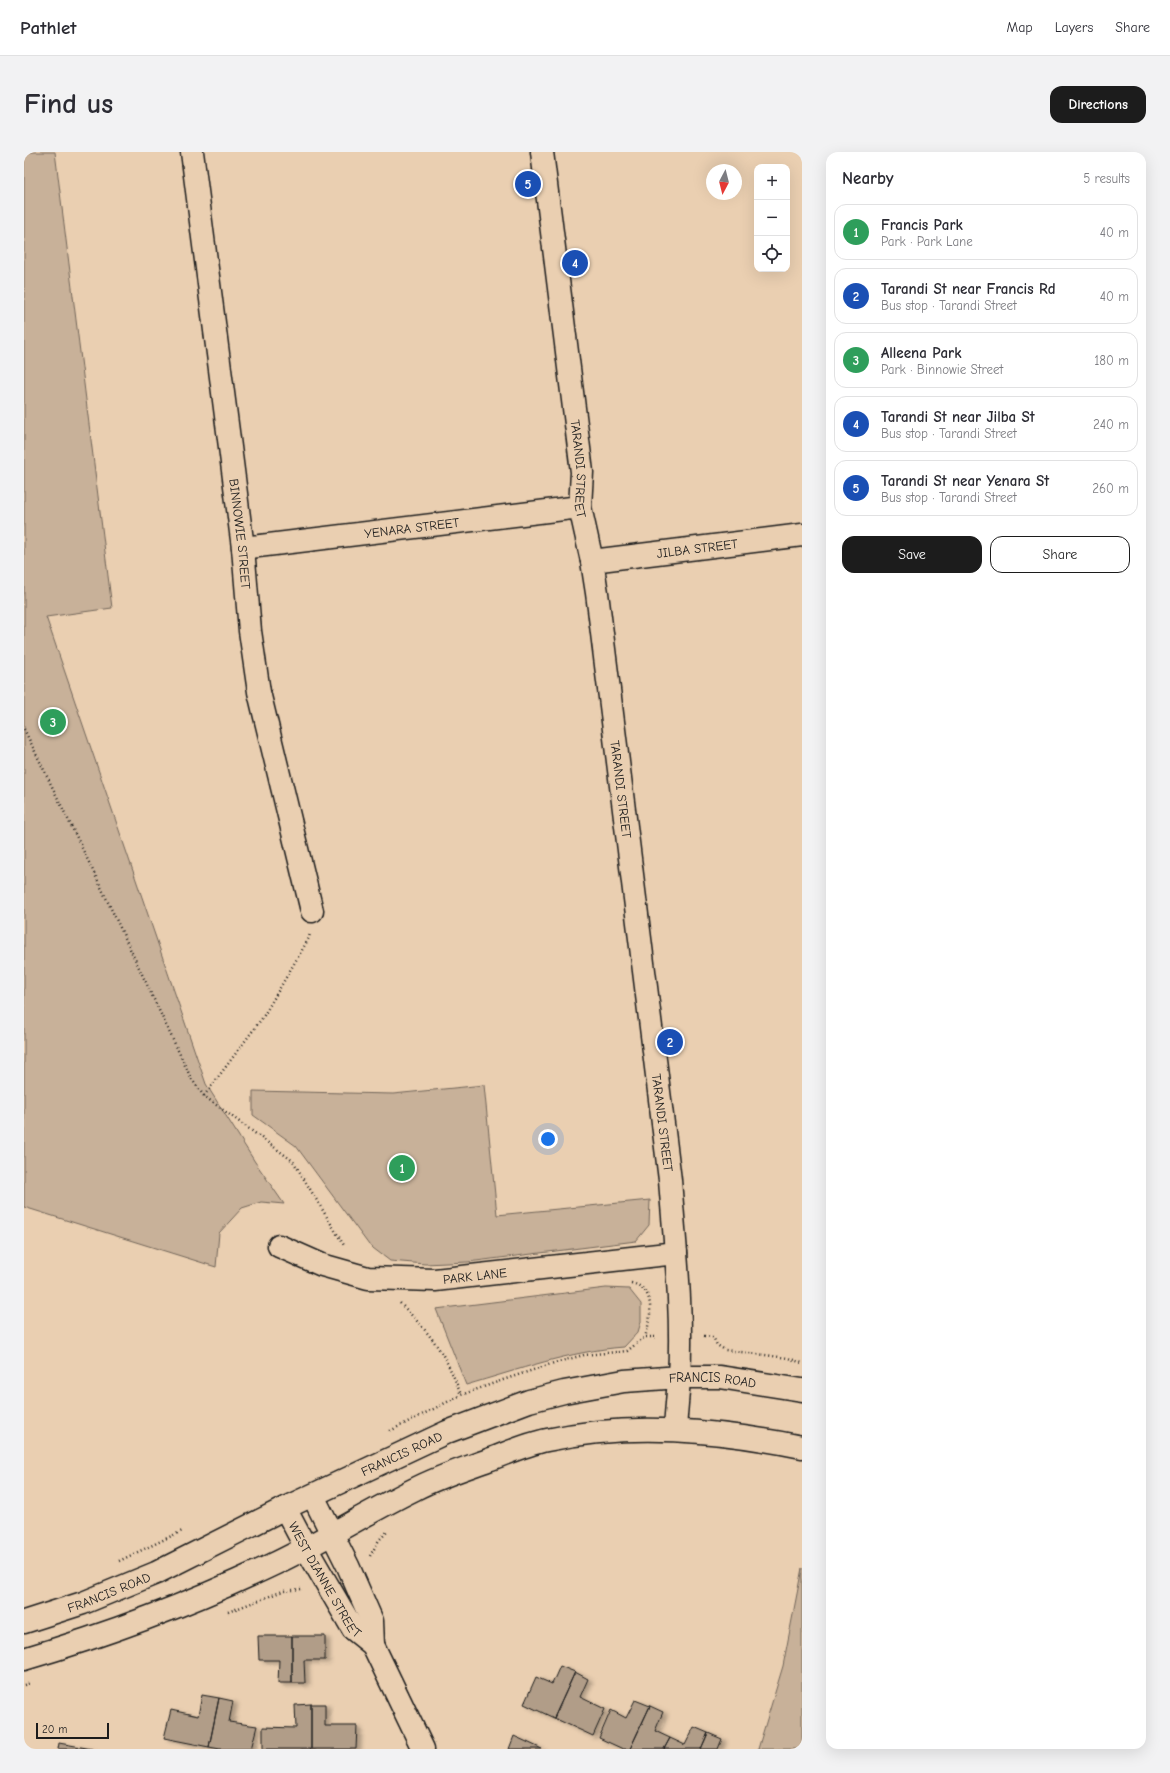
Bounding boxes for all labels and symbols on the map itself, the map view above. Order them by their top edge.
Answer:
north arrow [706,164,742,200]
pin: 5 [515,169,541,199]
pin: 4 [562,248,588,278]
street label: TARANDI STREET [568,419,589,519]
street label: BINNOWIE STREET [226,478,253,590]
street label: YENARA STREET [363,515,460,541]
street label: JILBA STREET [656,536,739,561]
pin: 3 [40,707,66,737]
street label: TARANDI STREET [607,739,634,839]
pin: 2 [657,1027,683,1057]
street label: TARANDI STREET [649,1073,676,1173]
your location [538,1129,558,1149]
pin: 1 [389,1153,415,1183]
street label: PARK LANE [442,1265,508,1287]
street label: FRANCIS ROAD [668,1370,757,1391]
street label: FRANCIS ROAD [359,1428,445,1479]
street label: WEST DIANNE STREET [285,1519,364,1641]
street label: FRANCIS ROAD [66,1569,153,1615]
scale bar [36,1721,109,1740]

